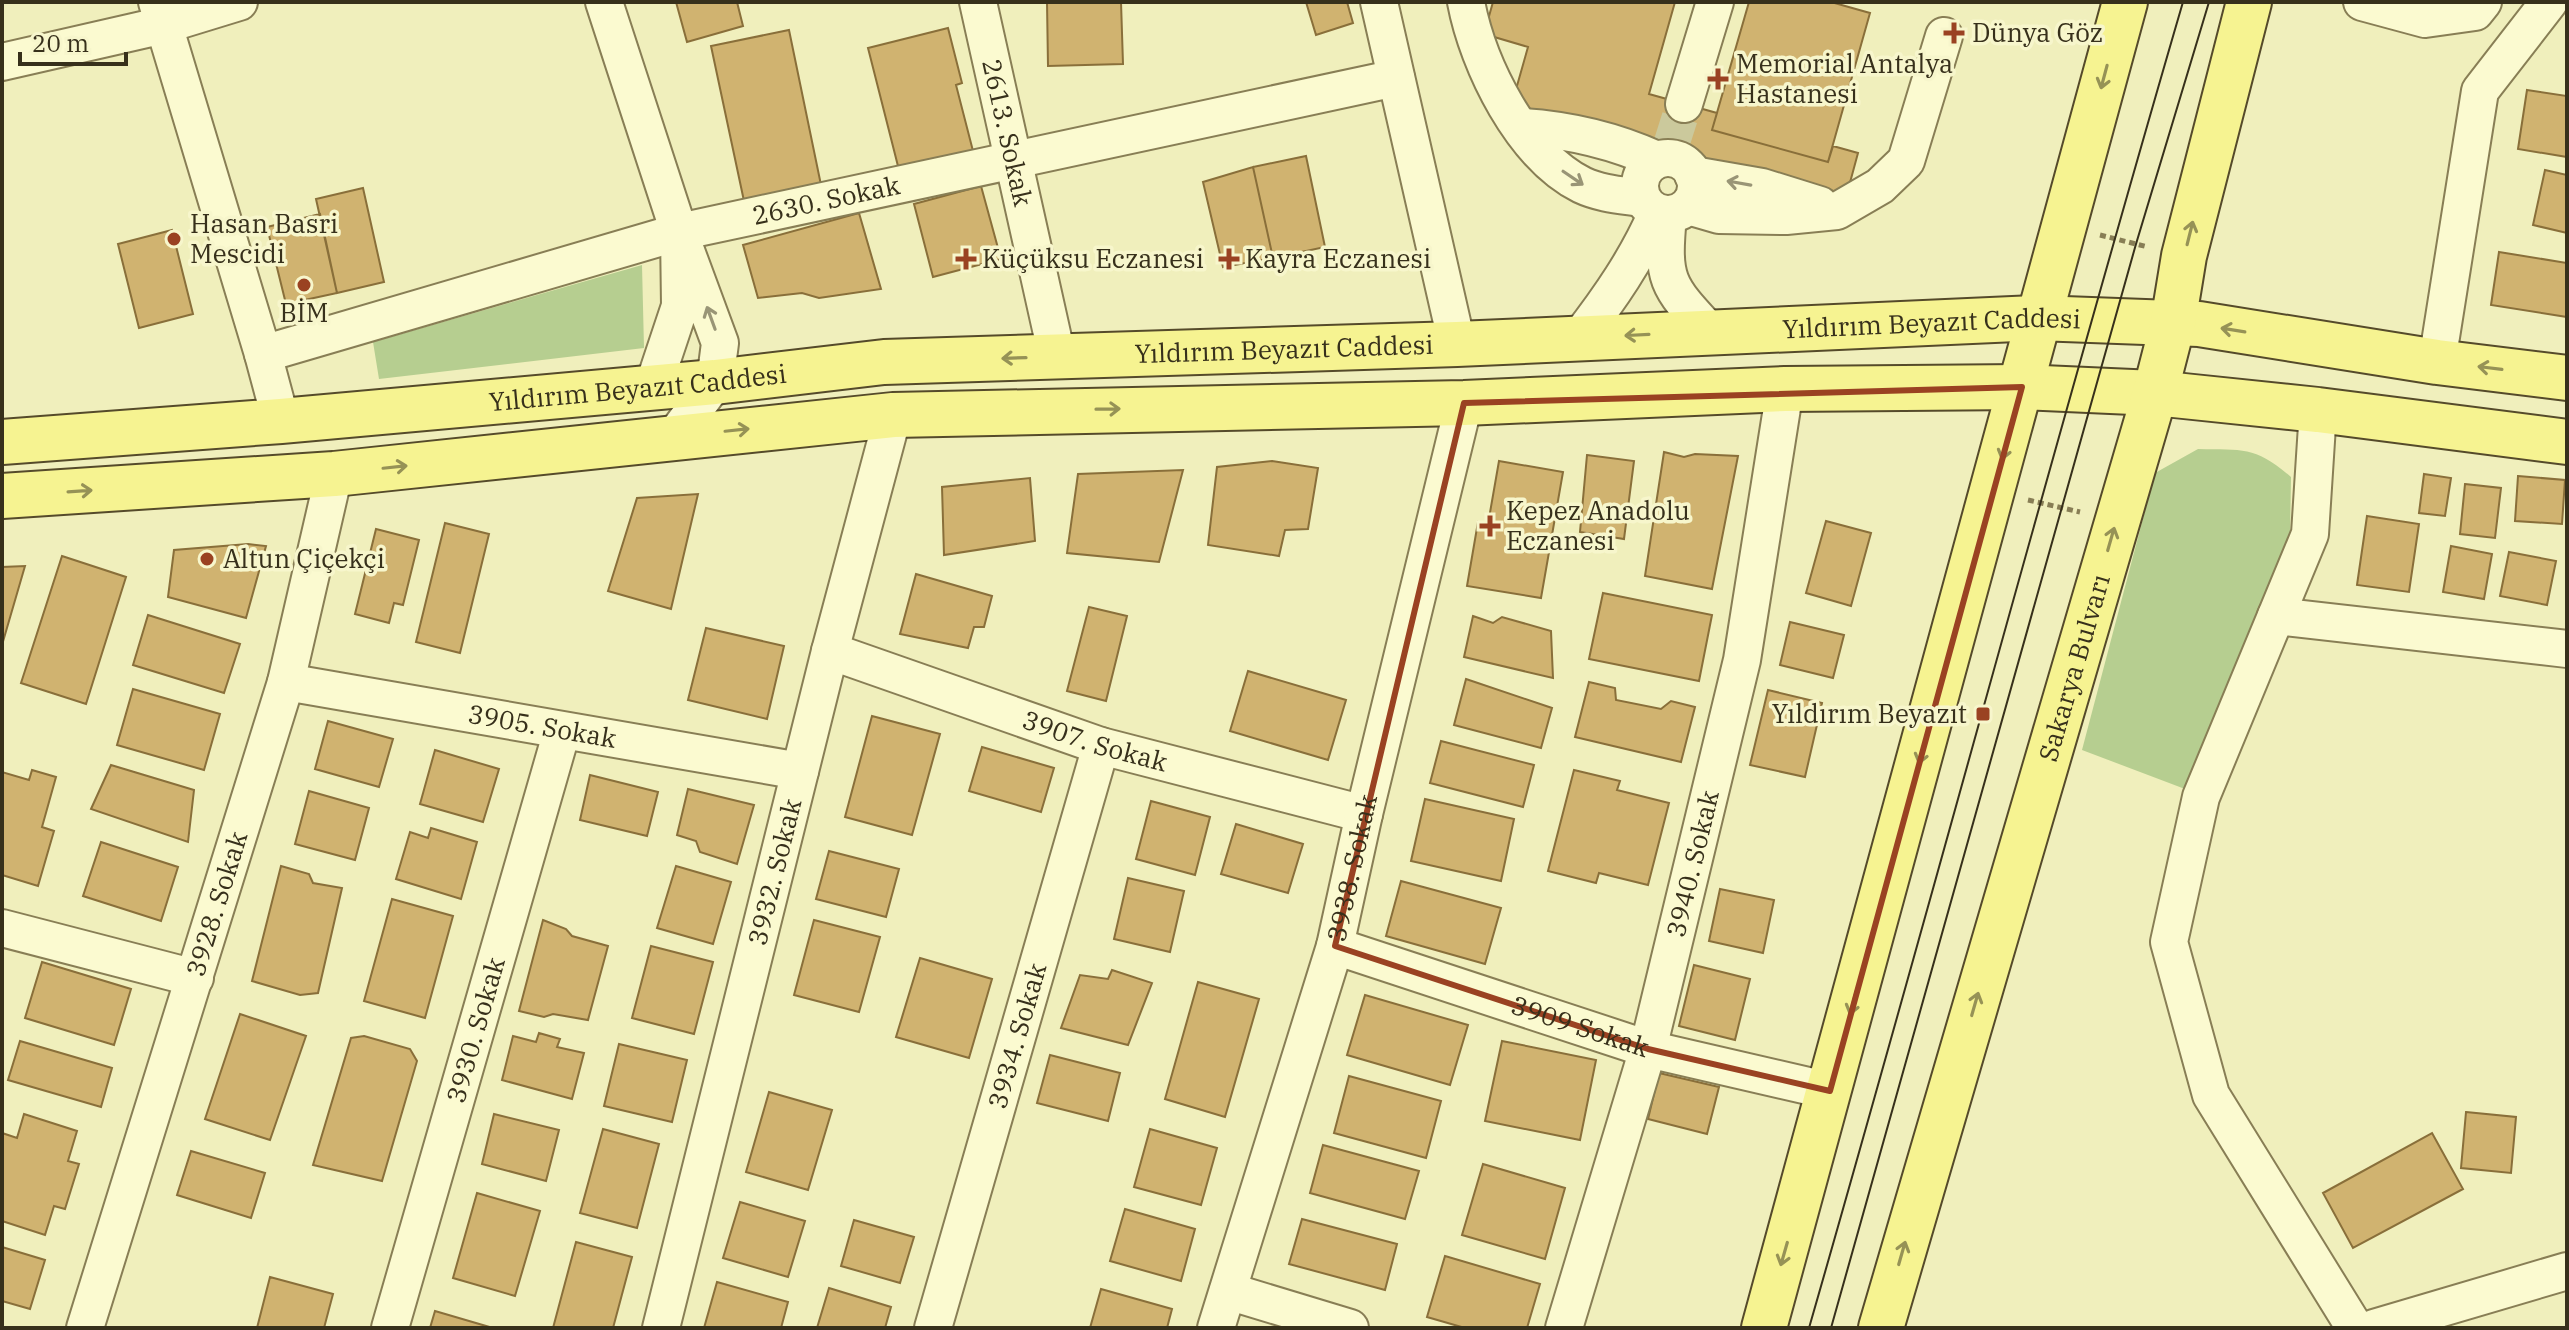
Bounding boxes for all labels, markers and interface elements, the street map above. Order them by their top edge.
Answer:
place label: Dünya Göz [1972,15,2103,49]
scale bar [20,16,126,66]
marker: Dünya Göz [1943,22,1965,44]
text: 20 m [32,27,89,59]
place label: Memorial Antalya Hastanesi [1736,46,1953,110]
street label: 2613. Sokak [975,56,1041,209]
one-way arrow [2096,64,2111,90]
marker: Memorial Antalya Hastanesi [1707,68,1729,90]
street label: 2630. Sokak [749,167,903,232]
one-way arrow [1561,170,1584,186]
one-way arrow [1726,175,1752,190]
place label: Hasan Basri Mescidi [190,206,338,270]
one-way arrow [2183,221,2198,247]
marker: Hasan Basri Mescidi [165,230,183,248]
place label: Küçüksu Eczanesi [982,241,1204,275]
place label: Kayra Eczanesi [1245,241,1431,275]
marker: Küçüksu Eczanesi [957,250,975,268]
marker: Kayra Eczanesi [1220,250,1238,268]
marker: BİM [295,276,313,294]
place label: BİM [279,295,329,329]
street label: Yıldırım Beyazıt Caddesi [1782,300,2081,345]
one-way arrow [703,306,717,331]
one-way arrow [2220,321,2246,336]
street label: Yıldırım Beyazıt Caddesi [1134,327,1434,370]
one-way arrow [1625,328,1651,343]
one-way arrow [1001,350,1028,365]
street label: Yıldırım Beyazıt Caddesi [487,356,788,418]
one-way arrow [2477,361,2503,376]
one-way arrow [1094,401,1121,417]
one-way arrow [723,422,750,437]
one-way arrow [1997,434,2012,460]
one-way arrow [381,460,408,475]
one-way arrow [66,483,93,498]
place label: Kepez Anadolu Eczanesi [1506,493,1690,557]
marker: Kepez Anadolu Eczanesi [1481,517,1499,535]
one-way arrow [2105,527,2119,552]
place label: Altun Çiçekçi [223,541,385,575]
marker: Altun Çiçekçi [198,550,216,568]
street label: Sakarya Bulvarı [2030,570,2117,765]
street label: 3905. Sokak [466,696,619,755]
place label: Yıldırım Beyazıt [1772,696,1967,730]
street label: 3907. Sokak [1018,702,1171,778]
marker: Yıldırım Beyazıt [1974,705,1992,723]
one-way arrow [1913,739,1928,765]
street label: 3940. Sokak [1658,787,1726,940]
street label: 3938. Sokak [1318,791,1384,945]
street label: 3932. Sokak [739,795,809,949]
street label: 3928. Sokak [177,827,254,980]
street label: 3930. Sokak [438,953,512,1107]
street label: 3934. Sokak [979,959,1053,1112]
street label: 3909 Sokak [1507,987,1654,1064]
one-way arrow [1845,990,1860,1016]
one-way arrow [1968,991,1983,1017]
one-way arrow [1776,1240,1791,1266]
one-way arrow [1896,1241,1911,1267]

